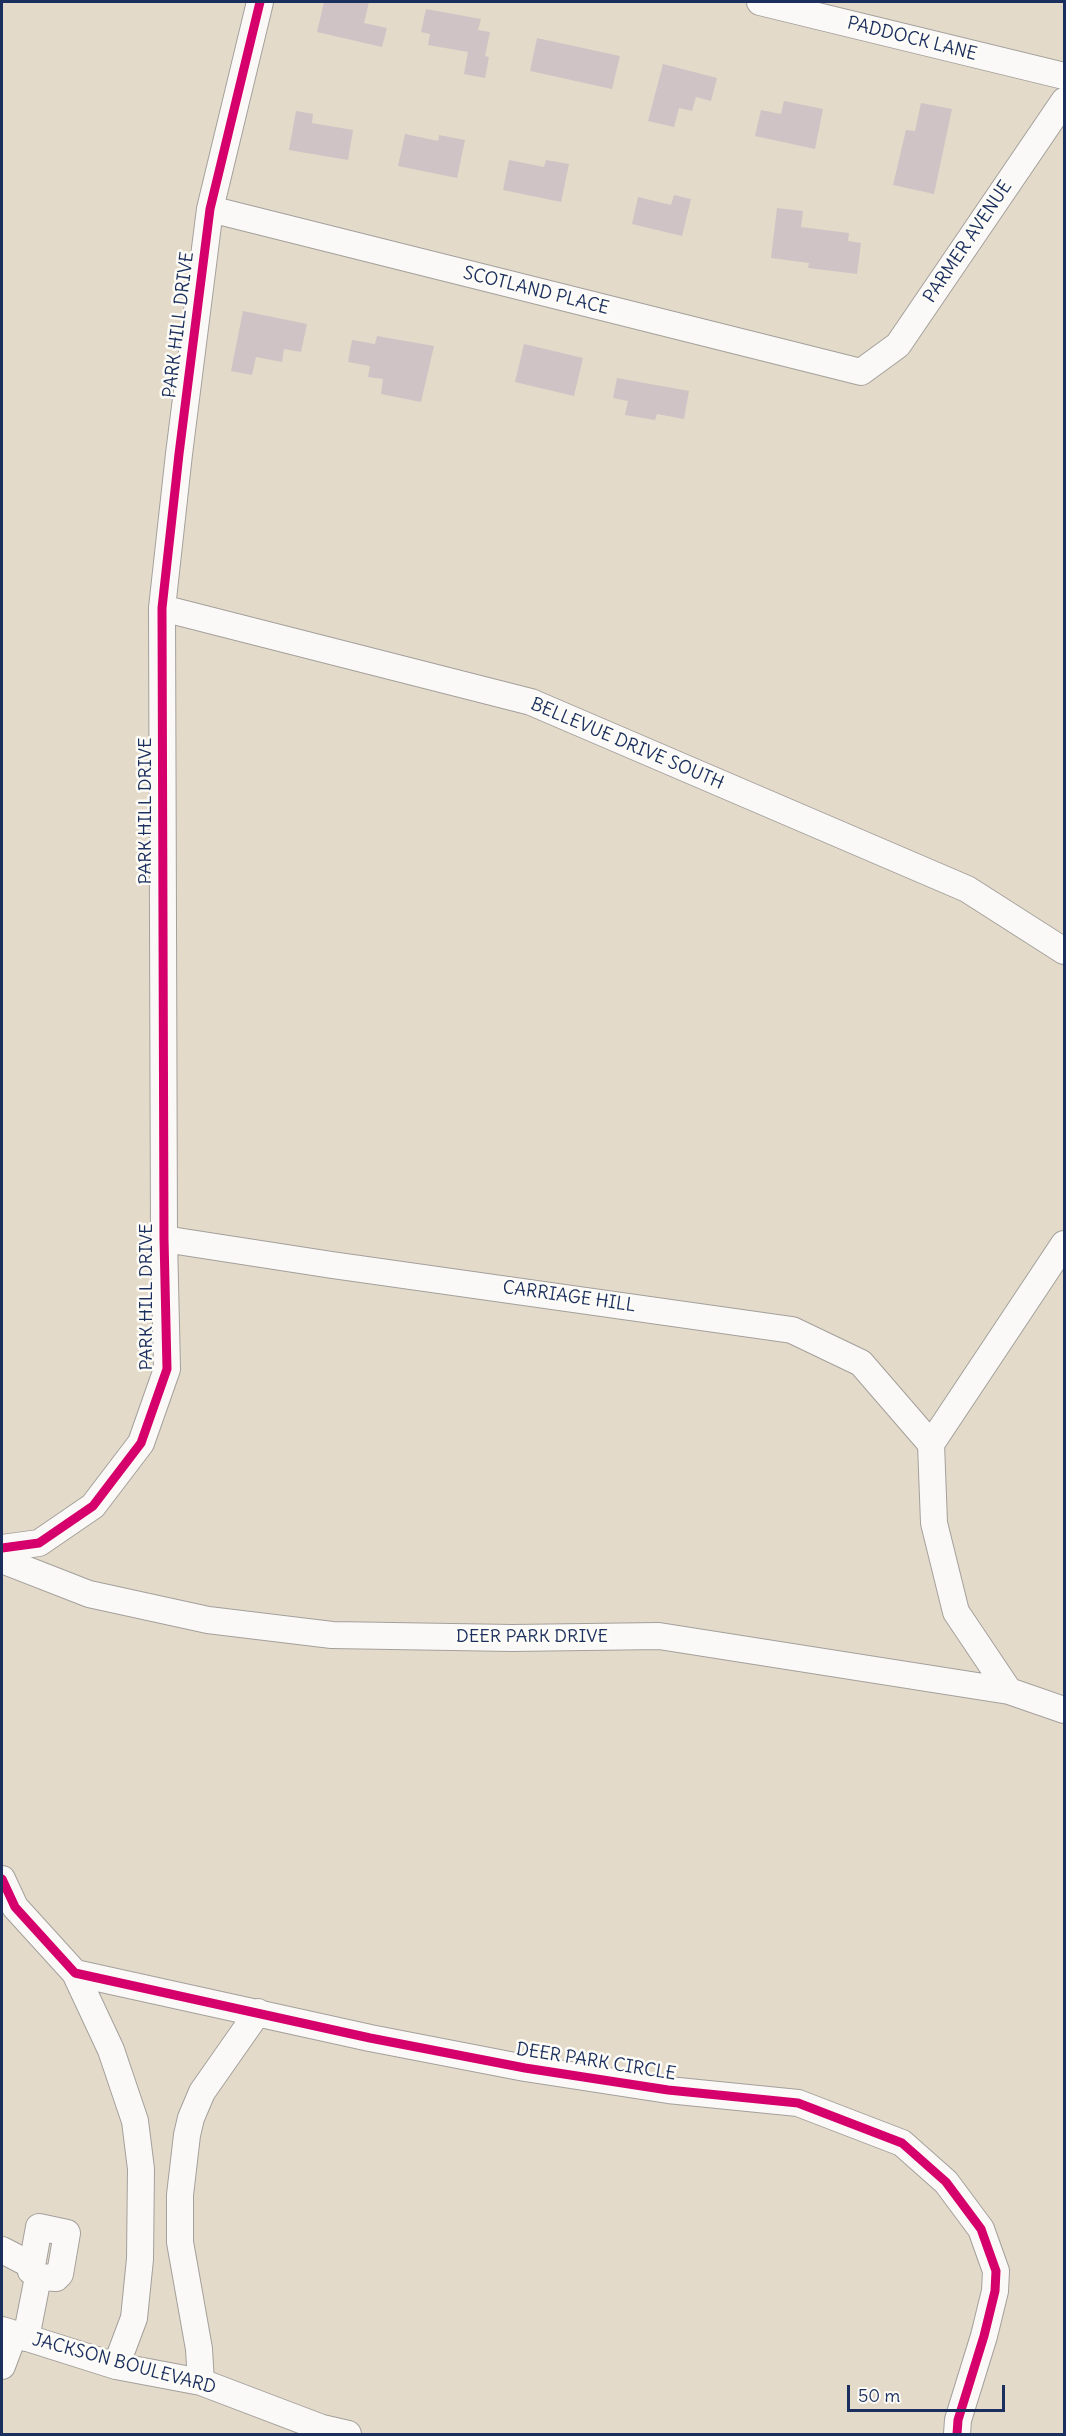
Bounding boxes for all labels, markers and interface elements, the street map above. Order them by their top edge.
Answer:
street label: PADDOCK LANE [845,12,979,66]
street label: PARMER AVENUE [919,177,1017,307]
street label: PARK HILL DRIVE [159,251,199,399]
street label: SCOTLAND PLACE [461,262,611,320]
street label: BELLEVUE DRIVE SOUTH [527,693,727,795]
street label: PARK HILL DRIVE [135,737,157,885]
street label: PARK HILL DRIVE [136,1223,158,1371]
street label: CARRIAGE HILL [501,1277,637,1317]
street label: DEER PARK DRIVE [456,1626,608,1648]
street label: DEER PARK CIRCLE [515,2039,677,2085]
street label: JACKSON BOULEVARD [30,2329,218,2399]
scale bar [850,2373,1008,2411]
text: 50 m [858,2384,900,2407]

